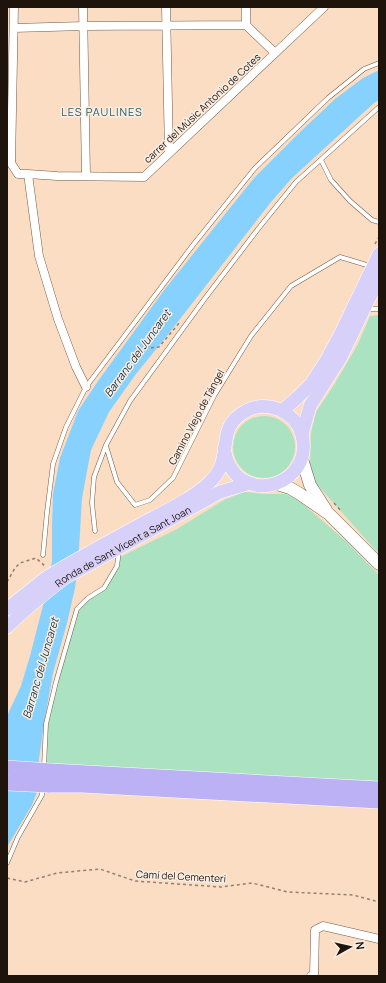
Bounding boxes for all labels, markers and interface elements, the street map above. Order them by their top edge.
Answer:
street label: carrer del Músic Antonio de Cotes [141,50,263,166]
district label: LES PAULINES [61,104,143,119]
water label: Barranc del Juncaret [100,305,175,400]
street label: Camino Viejo de Tángel [165,367,227,467]
street label: Ronda de Sant Vicent a Sant Joan [52,502,193,590]
water label: Barranc del Juncaret [18,614,62,720]
street label: Camí del Cementeri [136,867,226,885]
north arrow [330,927,370,967]
text: N [352,941,368,951]

